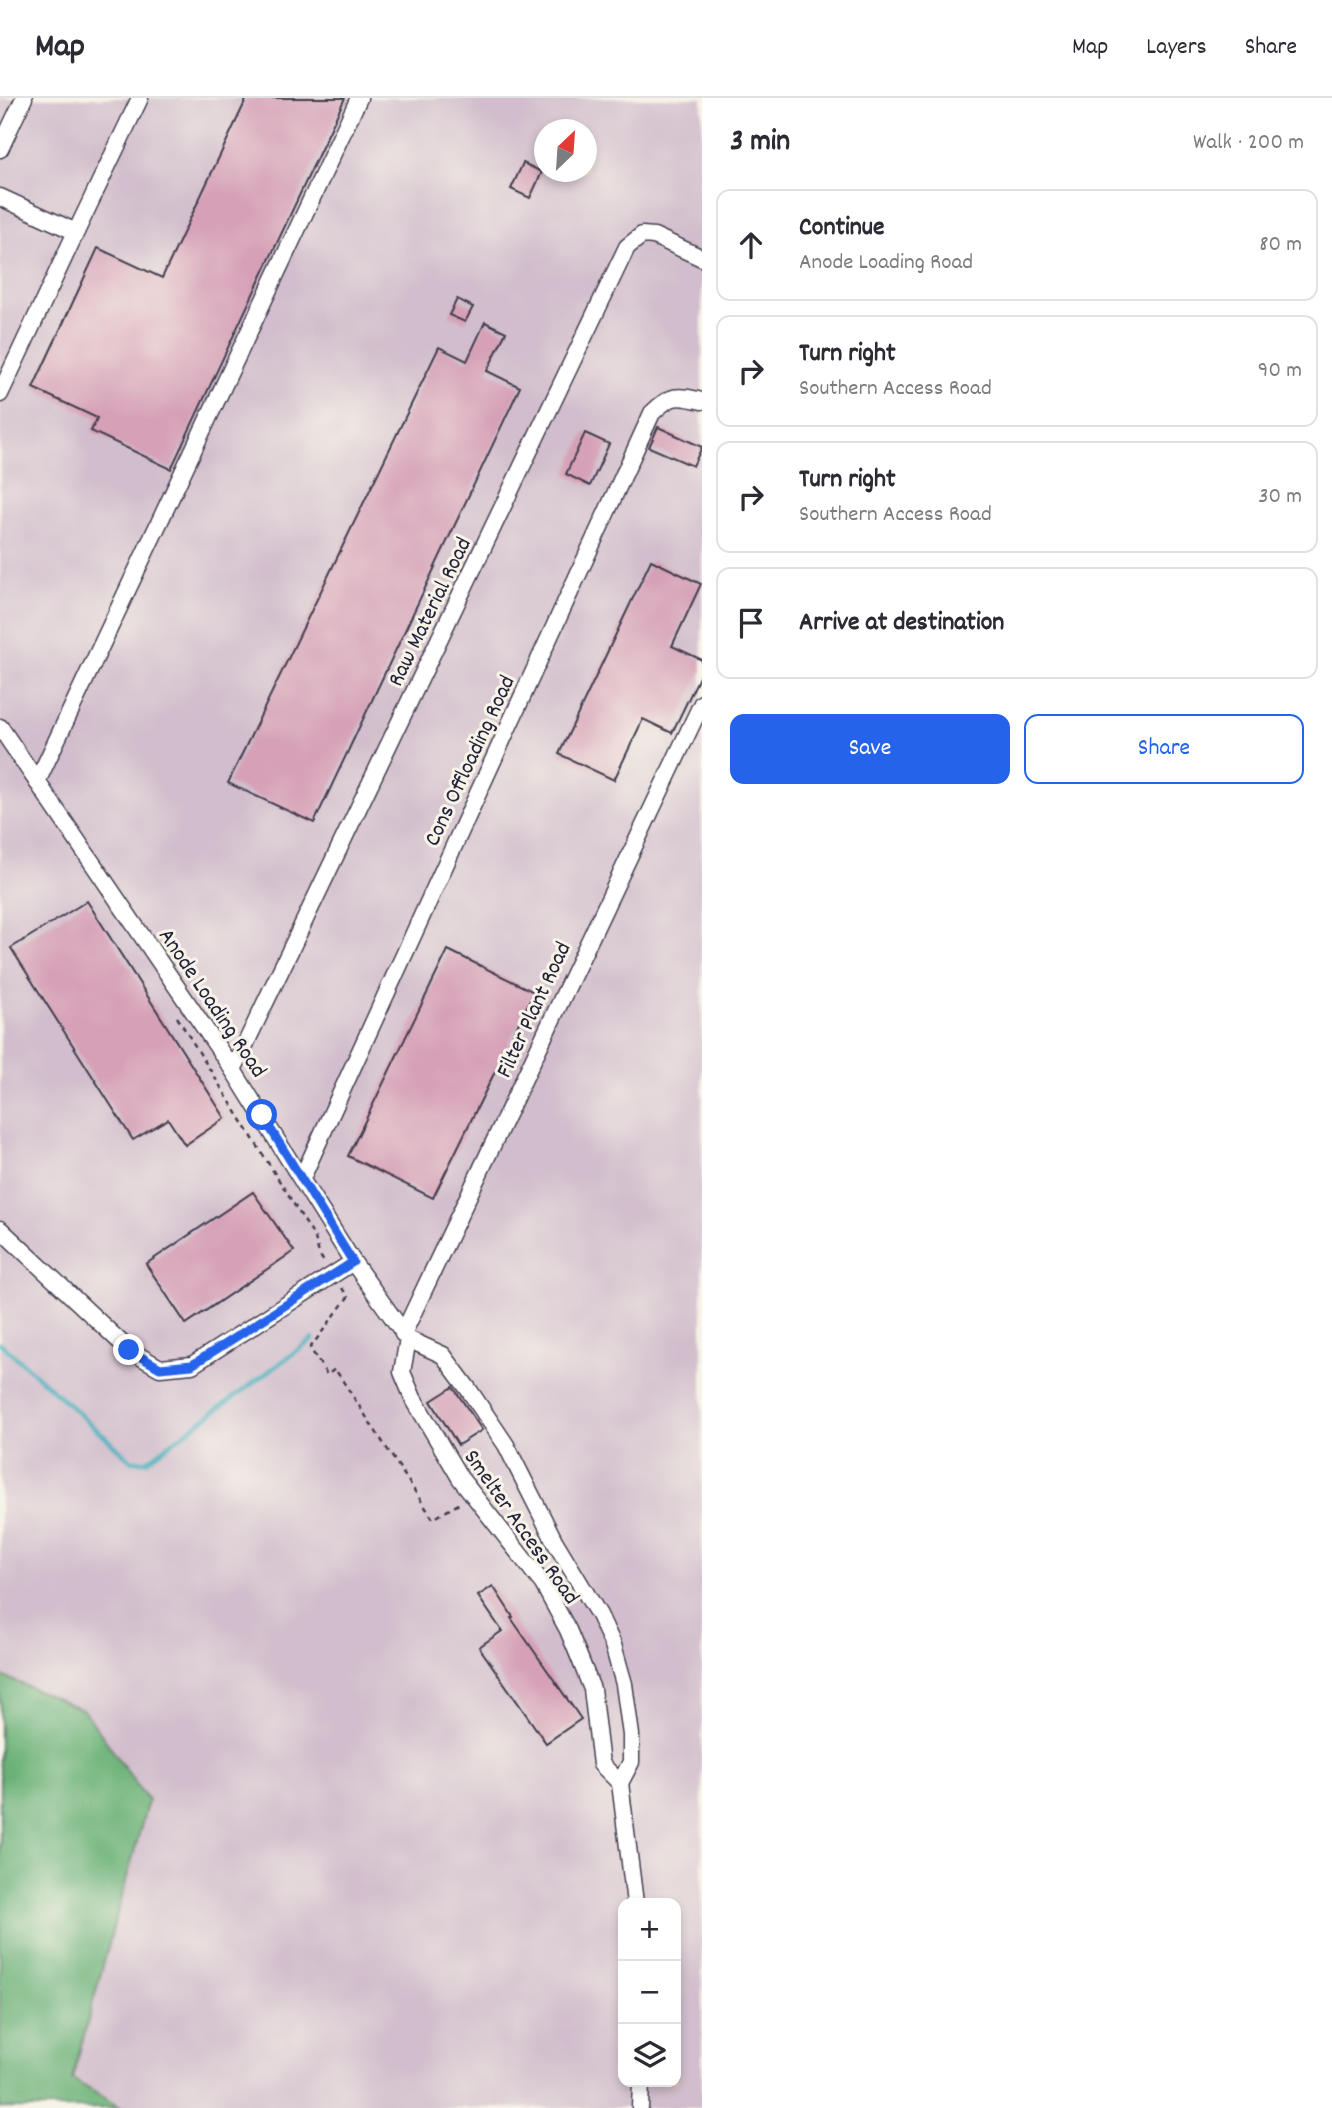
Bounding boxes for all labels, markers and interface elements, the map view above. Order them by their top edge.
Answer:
text: Map [35,25,85,72]
text: Map [1072,31,1108,65]
text: Layers [1146,31,1207,65]
text: Share [1245,31,1297,65]
north arrow [534,119,597,182]
text: 3 min [730,122,790,165]
text: Walk · 200 m [1193,127,1304,160]
text: Continue [799,210,884,247]
icon: ahead [732,226,770,264]
text: 80 m [1259,229,1302,262]
text: Anode Loading Road [799,247,973,280]
text: Turn right [799,336,896,373]
icon: right [732,352,770,390]
text: 90 m [1258,355,1302,388]
text: Southern Access Road [799,373,992,406]
text: Turn right [799,462,896,499]
icon: right [732,478,770,516]
text: 30 m [1258,481,1302,514]
text: Southern Access Road [799,499,992,532]
street label: Raw Material Road [381,532,482,693]
icon: arrive [732,604,770,642]
text: Arrive at destination [799,605,1004,642]
street label: Cons Offloading Road [417,671,525,852]
button: Save [730,714,1010,784]
button: Share [1024,714,1304,784]
street label: Anode Loading Road [149,923,273,1085]
street label: Filter Plant Road [489,937,581,1084]
route start [246,1099,277,1130]
route end [113,1334,144,1365]
street label: Smelter Access Road [454,1444,586,1612]
map controls [618,1898,681,2087]
button: + [618,1898,681,1961]
button: − [618,1961,681,2024]
button: layers [618,2024,681,2087]

